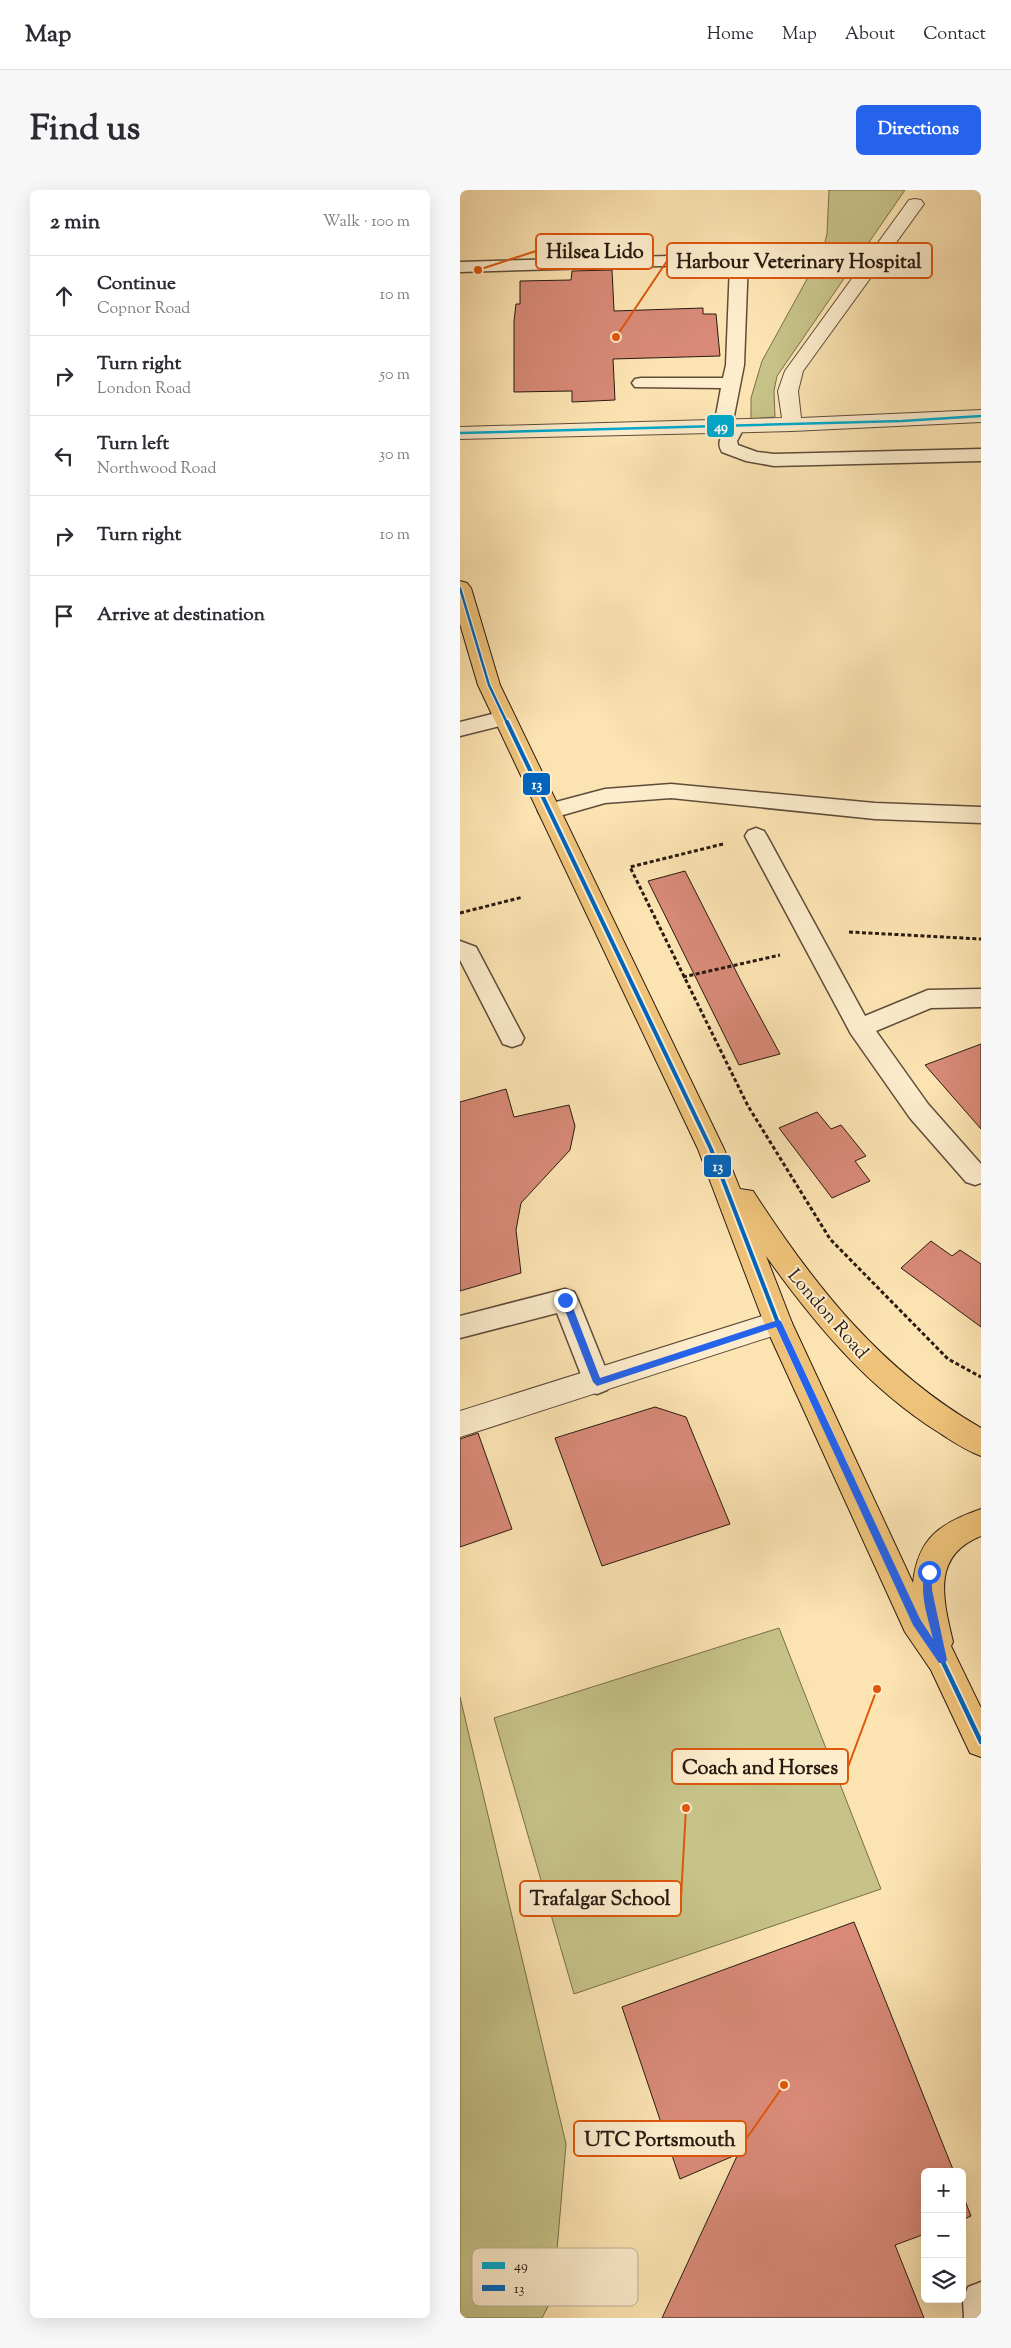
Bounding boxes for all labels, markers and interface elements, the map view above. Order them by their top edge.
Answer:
text: Map [25,18,71,52]
text: Home [707,22,754,48]
text: Map [782,22,817,48]
text: About [845,22,895,48]
text: Contact [923,22,986,48]
text: Find us [30,105,140,156]
button: Directions [856,105,981,155]
text: 2 min [50,208,100,238]
text: Walk · 100 m [323,211,410,234]
callout: Hilsea Lido [536,234,653,269]
text: Hilsea Lido [546,239,644,268]
callout: Harbour Veterinary Hospital [667,243,932,278]
text: Harbour Veterinary Hospital [676,249,922,278]
text: Continue [97,271,176,298]
icon: ahead [50,282,78,310]
text: 10 m [380,284,410,307]
text: Copnor Road [97,298,190,321]
text: Turn right [97,351,181,378]
icon: right [50,362,78,390]
text: 50 m [379,364,410,387]
text: London Road [97,378,191,401]
line badge: 49 [706,414,735,438]
text: 49 [713,418,728,438]
text: Turn left [97,431,169,458]
icon: left [50,442,78,470]
text: 30 m [379,444,410,467]
text: Northwood Road [97,458,216,481]
icon: right [50,522,78,550]
text: Turn right [97,522,181,549]
text: 10 m [380,524,410,547]
icon: arrive [50,602,78,630]
text: Arrive at destination [97,602,265,629]
line badge: 13 [522,772,551,796]
text: 13 [532,776,543,796]
line badge: 13 [703,1154,732,1178]
text: 13 [713,1158,724,1178]
street label: London Road [780,1264,874,1366]
route end [554,1289,577,1312]
route start [918,1561,941,1584]
callout: Coach and Horses [672,1749,848,1784]
text: Coach and Horses [682,1755,838,1784]
callout: Trafalgar School [520,1881,681,1916]
text: Trafalgar School [530,1886,671,1915]
callout: UTC Portsmouth [574,2121,746,2156]
text: UTC Portsmouth [584,2127,736,2156]
map controls [921,2168,966,2303]
button: + [921,2168,966,2213]
button: − [921,2213,966,2258]
legend [472,2248,638,2306]
text: 49 [514,2257,528,2277]
button: layers [921,2258,966,2303]
text: 13 [514,2280,525,2300]

